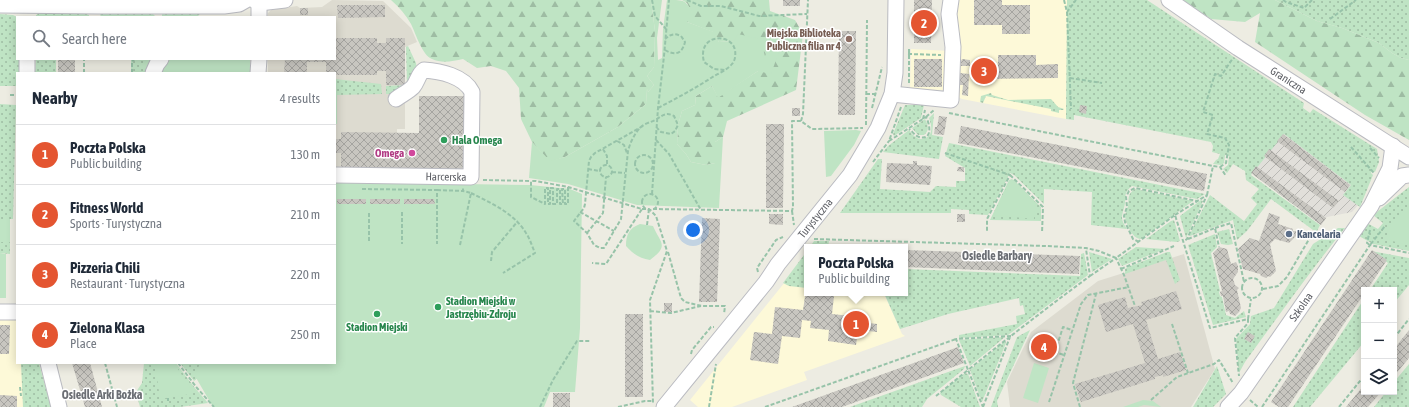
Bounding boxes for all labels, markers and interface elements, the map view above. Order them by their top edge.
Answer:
pin: 2 [911,8,937,38]
search box [16,16,336,60]
icon: search [30,27,52,49]
place label: Miejska Biblioteka Publiczna filia nr 4 [767,27,841,52]
text: Search here [62,30,127,47]
marker: Miejska Biblioteka Publiczna filia nr 4 [844,34,854,44]
pin: 3 [971,56,997,86]
street label: Graniczna [1268,64,1309,96]
text: Nearby [32,88,78,108]
text: 4 results [280,91,320,106]
place label: Hala Omega [452,134,502,146]
marker: Hala Omega [439,135,449,145]
text: Poczta Polska [70,139,146,156]
text: 1 [42,147,48,162]
text: 130 m [291,147,320,162]
place label: Omega [375,147,404,159]
marker: Omega [407,148,417,158]
text: Public building [70,156,142,171]
street label: Harcerska [425,170,467,183]
street label: Turystyczna [796,196,835,240]
text: Fitness World [70,199,143,216]
text: 2 [42,207,48,222]
text: 210 m [291,207,320,222]
text: Sports · Turystyczna [70,216,162,231]
your location [683,220,703,240]
place label: Kancelaria [1297,228,1341,240]
marker: Kancelaria [1284,229,1294,239]
popup [804,244,908,296]
district label: Osiedle Barbary [962,249,1032,263]
text: Poczta Polska [818,254,894,271]
text: Pizzeria Chili [70,259,140,276]
text: 3 [42,267,48,282]
text: 220 m [291,267,320,282]
text: Public building [818,271,890,286]
text: Restaurant · Turystyczna [70,276,185,291]
map controls [1361,287,1397,395]
button: + [1361,287,1397,323]
street label: Szkolna [1287,290,1315,323]
place label: Stadion Miejski w Jastrzębiu-Zdroju [445,295,516,320]
marker: Stadion Miejski w Jastrzębiu-Zdroju [433,302,443,312]
marker: Stadion Miejski [372,309,382,319]
pin: 1 [843,309,869,339]
text: Zielona Klasa [70,319,145,336]
place label: Stadion Miejski [346,321,408,333]
button: − [1361,323,1397,359]
text: 4 [42,327,48,342]
text: 250 m [291,327,320,342]
pin: 4 [1031,332,1057,362]
text: Place [70,336,97,351]
button: layers [1361,359,1397,395]
district label: Osiedle Arki Bożka [62,388,143,402]

